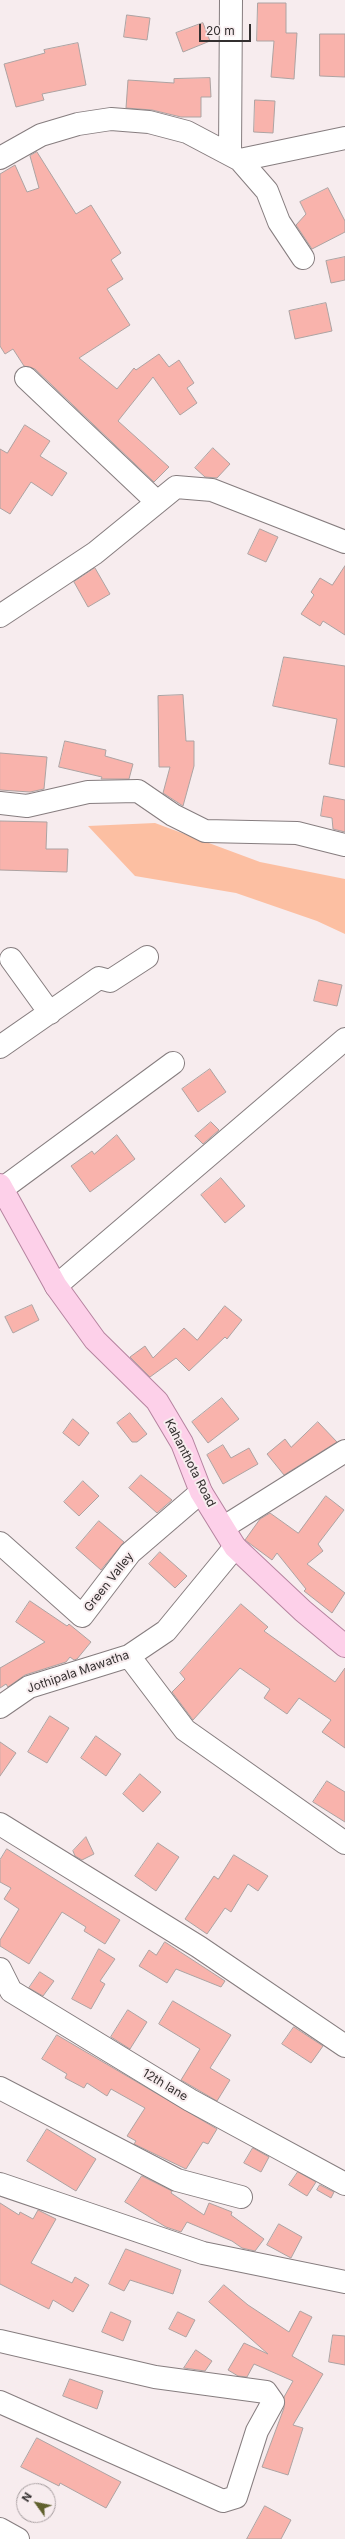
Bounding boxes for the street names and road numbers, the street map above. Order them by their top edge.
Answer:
street label: Kahanthota Road [162,1417,218,1509]
street label: Green Valley [81,1549,137,1615]
street label: Jothipala Mawatha [25,1648,131,1696]
street label: 12th lane [140,2066,190,2104]

